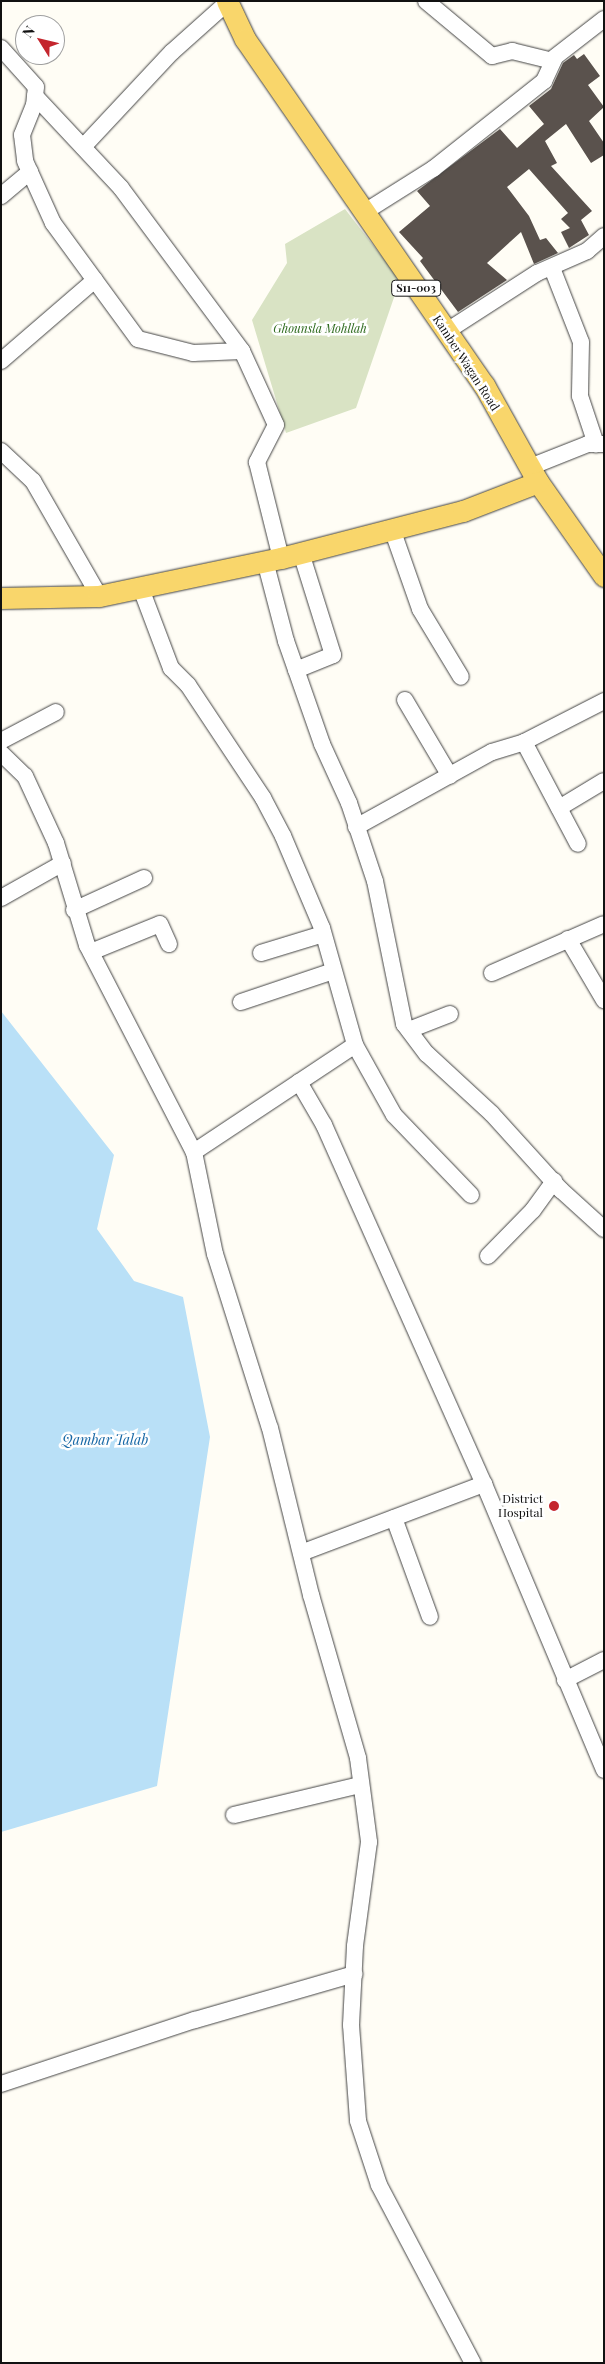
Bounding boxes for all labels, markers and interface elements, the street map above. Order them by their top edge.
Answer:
north arrow [15,15,65,65]
text: N [18,22,39,41]
road number: S11-003 [391,280,441,296]
street label: Kamber Wagan Road [430,312,502,414]
park label: Ghounsla Mohllah [273,322,367,336]
water label: Qambar Talab [62,1432,148,1448]
place label: District Hospital [498,1492,543,1520]
marker: District Hospital [547,1499,561,1513]

